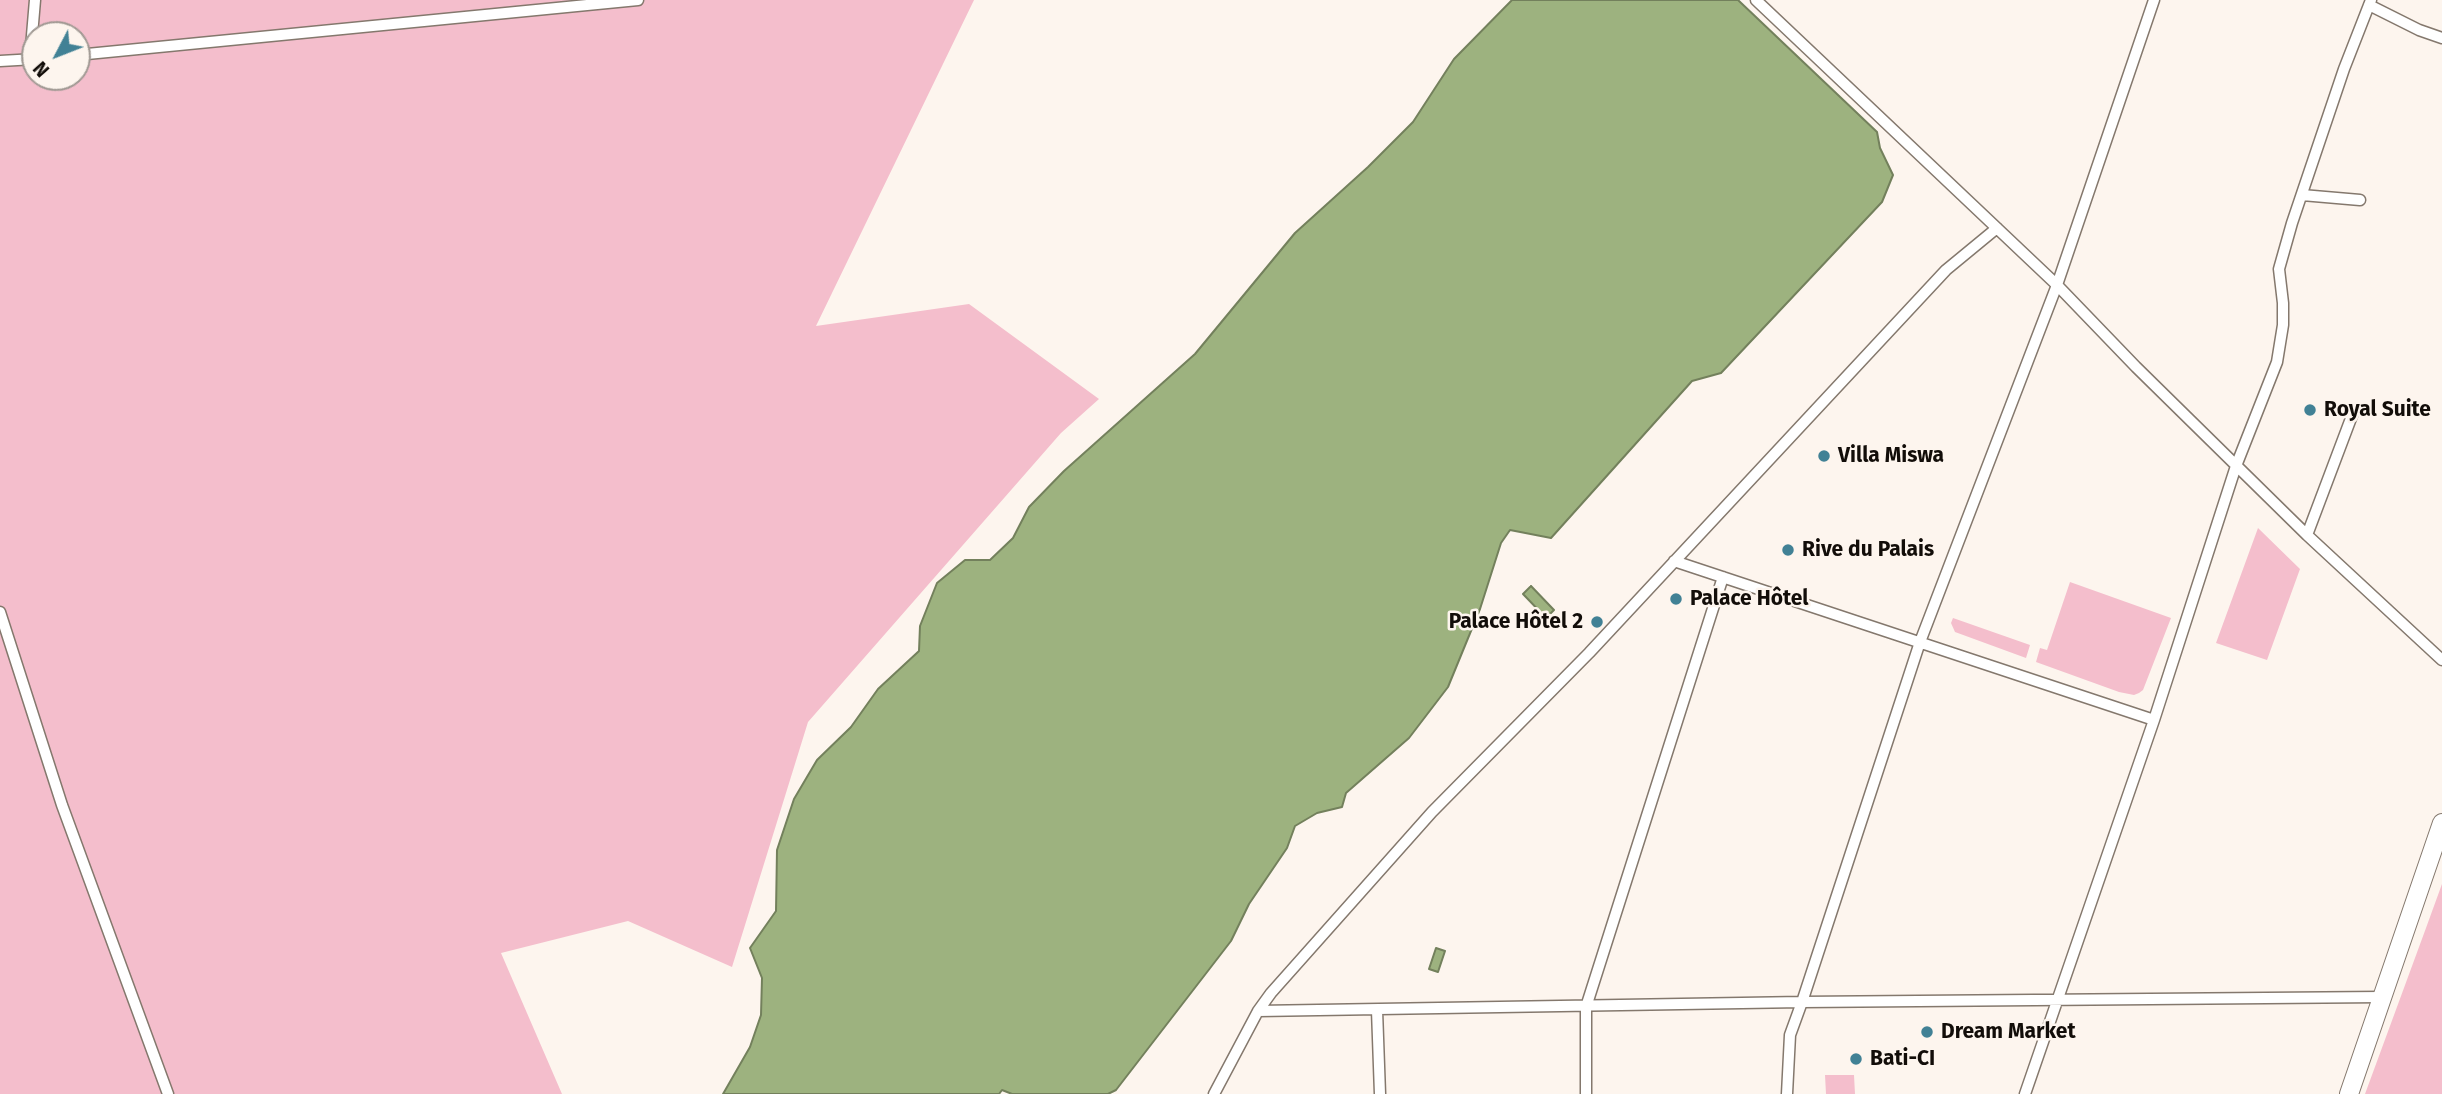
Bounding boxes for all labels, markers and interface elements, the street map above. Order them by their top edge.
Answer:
north arrow [21,21,91,91]
text: N [29,57,54,81]
place label: Royal Suite [2324,397,2431,423]
marker: Royal Suite [2302,402,2318,418]
place label: Villa Miswa [1838,443,1944,469]
marker: Villa Miswa [1816,448,1832,464]
place label: Rive du Palais [1802,537,1934,563]
marker: Rive du Palais [1780,542,1796,558]
place label: Palace Hôtel [1690,586,1808,612]
marker: Palace Hôtel [1668,591,1684,607]
place label: Palace Hôtel 2 [1449,609,1583,635]
marker: Palace Hôtel 2 [1589,614,1605,630]
place label: Dream Market [1941,1019,2076,1045]
marker: Dream Market [1919,1024,1935,1040]
place label: Bati-CI [1870,1046,1935,1072]
marker: Bati-CI [1848,1051,1864,1067]

